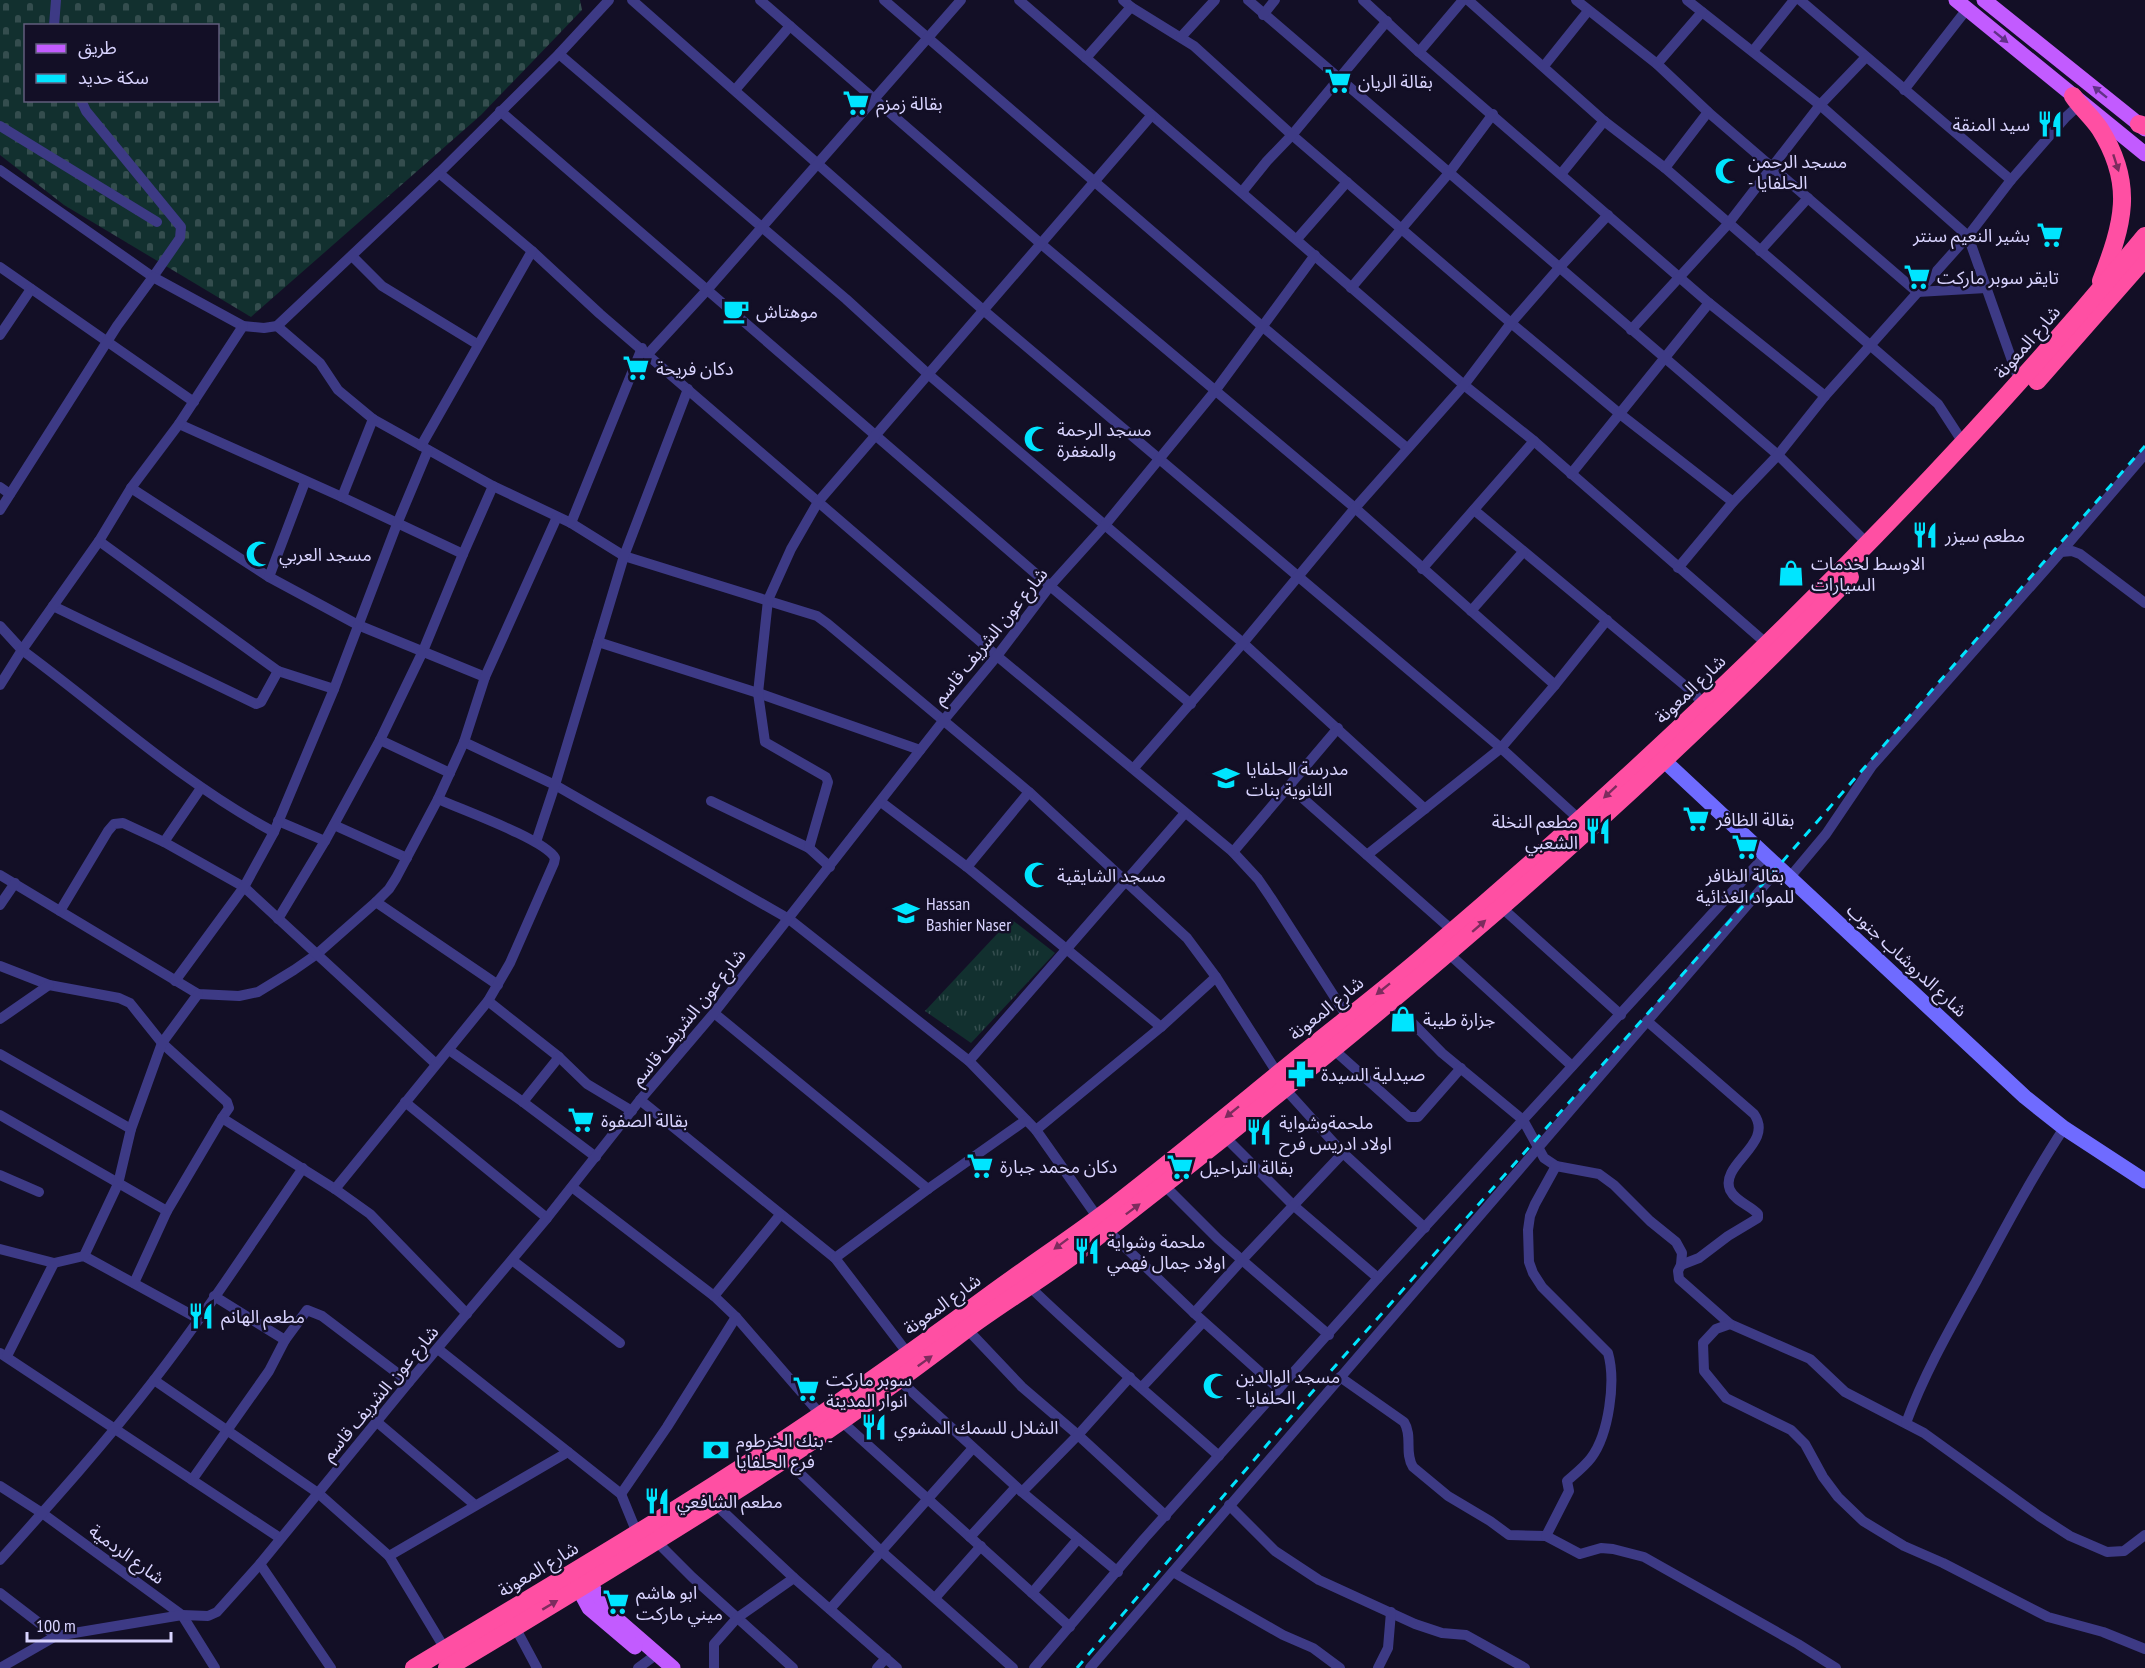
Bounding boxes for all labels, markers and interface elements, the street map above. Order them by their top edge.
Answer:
legend [24,24,219,102]
one-way arrow [1993,30,2008,43]
text: طريق [78,36,117,59]
text: سكة حديد [78,66,149,89]
supermarket icon: بقالة الريان [1323,66,1353,96]
place label: بقالة الريان [1358,70,1433,93]
one-way arrow [2093,86,2108,99]
supermarket icon: بقالة زمزم [841,88,871,118]
place label: بقالة زمزم [876,92,943,118]
restaurant icon: سيد المنقة [2035,109,2065,139]
place label: سيد المنقة [1953,113,2030,136]
place label: مسجد الرحمن - الحلفايا [1748,150,1847,194]
one-way arrow [2112,154,2121,172]
mosque icon: مسجد الرحمن - الحلفايا [1713,156,1743,186]
supermarket icon: بشير النعيم سنتر [2035,220,2065,250]
place label: بشير النعيم سنتر [1912,224,2030,249]
supermarket icon: تايقر سوبر ماركت [1902,262,1932,292]
place label: تايقر سوبر ماركت [1937,266,2059,289]
cafe icon: موهتاش [721,296,751,326]
place label: موهتاش [756,300,818,323]
street label: شارع المعونة [1989,301,2067,385]
supermarket icon: دكان فريحة [621,353,651,383]
place label: دكان فريحة [656,357,734,380]
place label: مسجد الرحمة والمغفرة [1057,418,1152,462]
mosque icon: مسجد الرحمة والمغفرة [1022,424,1052,454]
restaurant icon: مطعم سيزر [1910,520,1940,550]
place label: مطعم سيزر [1944,524,2025,549]
mosque icon: مسجد العربي [244,539,274,569]
place label: مسجد العربي [279,543,372,568]
place label: الاوسط لخدمات السيارات [1811,552,1925,596]
shop icon: الاوسط لخدمات السيارات [1776,558,1806,588]
street label: شارع عون الشريف قاسم [928,563,1055,711]
street label: شارع المعونة [1650,650,1732,731]
place label: مدرسة الحلفايا الثانوية بنات [1246,757,1348,801]
school or university icon: مدرسة الحلفايا الثانوية بنات [1211,763,1241,793]
one-way arrow [1603,785,1618,798]
supermarket icon: بقالة الظافر [1681,804,1711,834]
place label: بقالة الظافر [1715,808,1794,831]
place label: مطعم النخلة الشعبي [1492,810,1578,856]
restaurant icon: مطعم النخلة الشعبي [1583,816,1613,846]
supermarket icon: بقالة الظافر للمواد الغذائية [1730,832,1760,862]
mosque icon: مسجد الشايقية [1022,860,1052,890]
place label: مسجد الشايقية [1057,864,1166,887]
place label: بقالة الظافر للمواد الغذائية [1696,864,1794,908]
place label: Hassan Bashier Naser [926,892,1011,936]
school or university icon: Hassan Bashier Naser [891,898,921,928]
street label: شارع الدروشاب جنوب [1840,898,1972,1024]
one-way arrow [1471,920,1486,933]
street label: شارع عون الشريف قاسم [626,944,753,1092]
street label: شارع المعونة [1284,971,1370,1048]
one-way arrow [1376,982,1391,994]
shop icon: جزارة طيبة [1388,1004,1418,1034]
place label: جزارة طيبة [1423,1008,1495,1031]
pharmacy icon: صيدلية السيدة [1286,1059,1316,1089]
place label: صيدلية السيدة [1321,1063,1425,1086]
supermarket icon: بقالة الصفوة [566,1105,596,1135]
one-way arrow [1225,1105,1240,1118]
place label: بقالة الصفوة [601,1109,688,1132]
place label: ملحمةوشواية اولاد ادريس فرح [1279,1111,1392,1157]
restaurant icon: ملحمةوشواية اولاد ادريس فرح [1244,1117,1274,1147]
supermarket icon: دكان محمد جبارة [965,1151,995,1181]
supermarket icon: بقالة التراحيل [1165,1152,1195,1182]
place label: دكان محمد جبارة [1000,1155,1117,1178]
place label: بقالة التراحيل [1200,1156,1293,1179]
one-way arrow [1125,1203,1140,1215]
place label: ملحمة وشواية اولاد جمال فهمي [1107,1230,1226,1276]
restaurant icon: ملحمة وشواية اولاد جمال فهمي [1072,1236,1102,1266]
one-way arrow [1054,1237,1069,1249]
street label: شارع المعونة [899,1268,987,1342]
restaurant icon: مطعم الهانم [186,1301,216,1331]
place label: مطعم الهانم [221,1305,305,1330]
street label: شارع عون الشريف قاسم [317,1321,446,1467]
one-way arrow [916,1355,932,1367]
place label: مسجد الوالدين - الحلفايا [1236,1365,1340,1409]
place label: سوبر ماركت انوار المدينة [826,1368,912,1412]
mosque icon: مسجد الوالدين - الحلفايا [1201,1371,1231,1401]
supermarket icon: سوبر ماركت انوار المدينة [791,1374,821,1404]
restaurant icon: الشلال للسمك المشوي [859,1412,889,1442]
place label: الشلال للسمك المشوي [894,1416,1058,1441]
place label: بنك الخرطوم - فرع الحلفايا [736,1429,833,1476]
bank icon: بنك الخرطوم - فرع الحلفايا [701,1435,731,1465]
restaurant icon: مطعم الشافعي [642,1486,672,1516]
place label: مطعم الشافعي [677,1490,783,1515]
street label: شارع الردمية [83,1519,169,1592]
street label: شارع المعونة [494,1536,584,1605]
place label: ابو هاشم ميني ماركت [636,1581,723,1627]
supermarket icon: ابو هاشم ميني ماركت [601,1587,631,1617]
one-way arrow [542,1600,559,1610]
scale bar [27,1605,171,1643]
text: 100 m [36,1614,76,1637]

